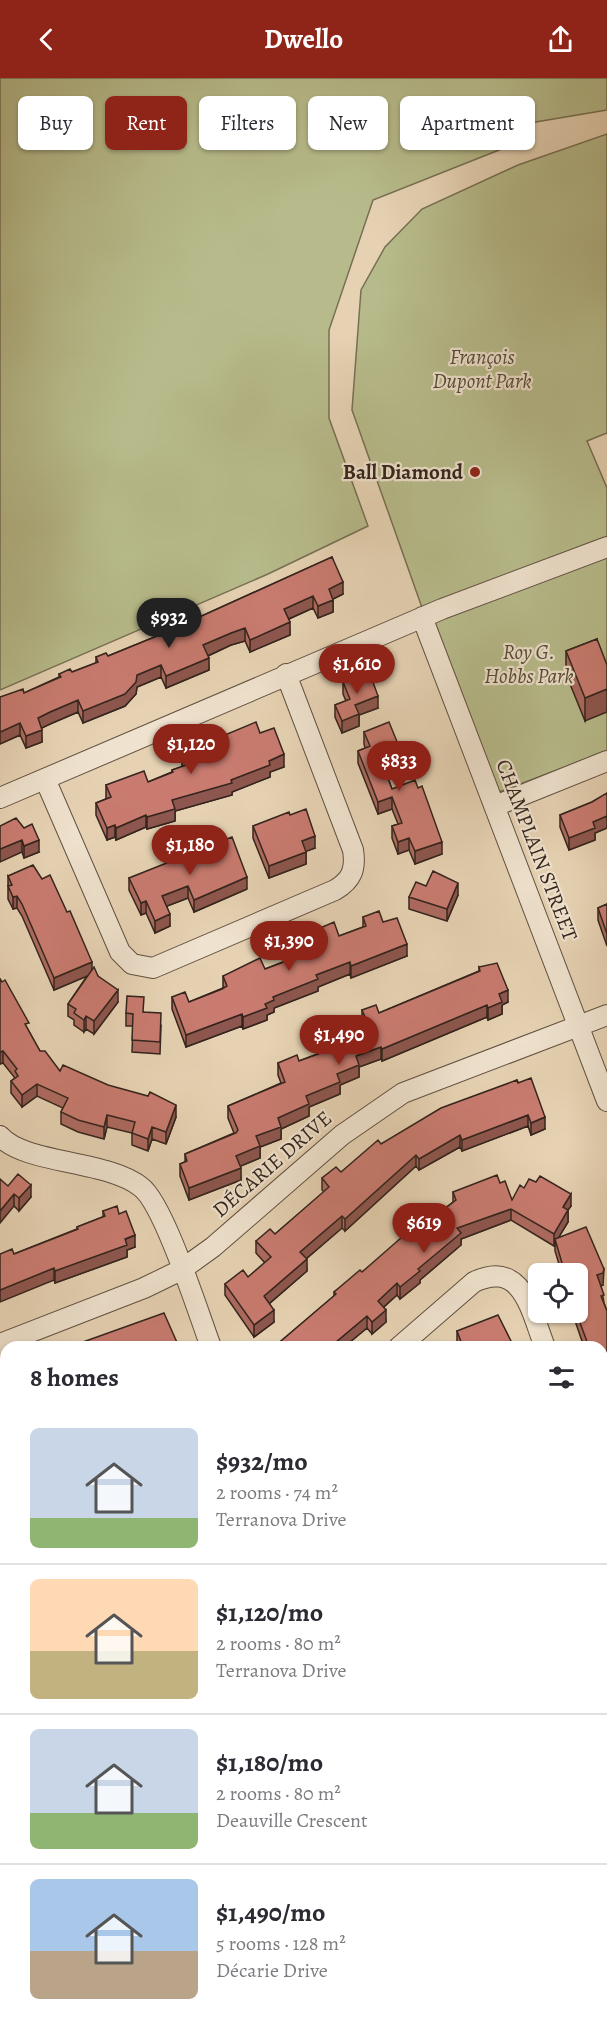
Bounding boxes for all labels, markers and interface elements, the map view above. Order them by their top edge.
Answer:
text: Dwello [264,21,343,57]
icon: back [30,23,63,56]
icon: share [544,23,577,56]
chip: Buy [18,96,93,150]
chip: Rent [105,96,187,150]
chip: Filters [199,96,296,150]
chip: New [308,96,388,150]
chip: Apartment [400,96,535,150]
park label: François Dupont Park [432,343,532,395]
place label: Ball Diamond [343,458,464,486]
marker: Ball Diamond [468,465,482,479]
pin: $932 [133,598,205,649]
text: $932 [151,604,187,631]
park label: Roy G. Hobbs Park [484,638,574,690]
pin: $1,610 [308,644,406,695]
text: $1,610 [333,650,381,677]
pin: $1,120 [142,724,240,775]
text: $1,120 [167,730,215,757]
pin: $833 [363,741,435,792]
text: $833 [381,747,417,774]
street label: CHAMPLAIN STREET [489,755,585,945]
pin: $1,180 [141,825,239,876]
text: $1,180 [166,831,214,858]
pin: $1,390 [240,921,338,972]
text: $1,390 [264,927,314,954]
pin: $1,490 [290,1015,388,1066]
text: $1,490 [314,1021,364,1048]
street label: DÉCARIE DRIVE [206,1104,338,1224]
pin: $619 [388,1203,460,1254]
text: $619 [406,1209,442,1236]
map controls [528,1263,588,1323]
button: locate [528,1263,588,1323]
text: 8 homes [30,1360,119,1395]
icon: filters [545,1361,578,1394]
text: $932/mo [216,1444,308,1479]
icon: home [78,1452,150,1524]
text: 2 rooms · 74 m² [216,1479,338,1506]
text: Terranova Drive [216,1506,346,1533]
text: $1,120/mo [216,1595,323,1630]
icon: home [78,1603,150,1675]
text: 2 rooms · 80 m² [216,1630,341,1657]
text: Terranova Drive [216,1657,346,1684]
text: $1,180/mo [216,1745,323,1780]
icon: home [78,1753,150,1825]
text: 2 rooms · 80 m² [216,1780,341,1807]
text: Deauville Crescent [216,1807,368,1834]
text: $1,490/mo [216,1895,326,1930]
icon: home [78,1903,150,1975]
text: 5 rooms · 128 m² [216,1930,346,1957]
text: Décarie Drive [216,1957,328,1984]

